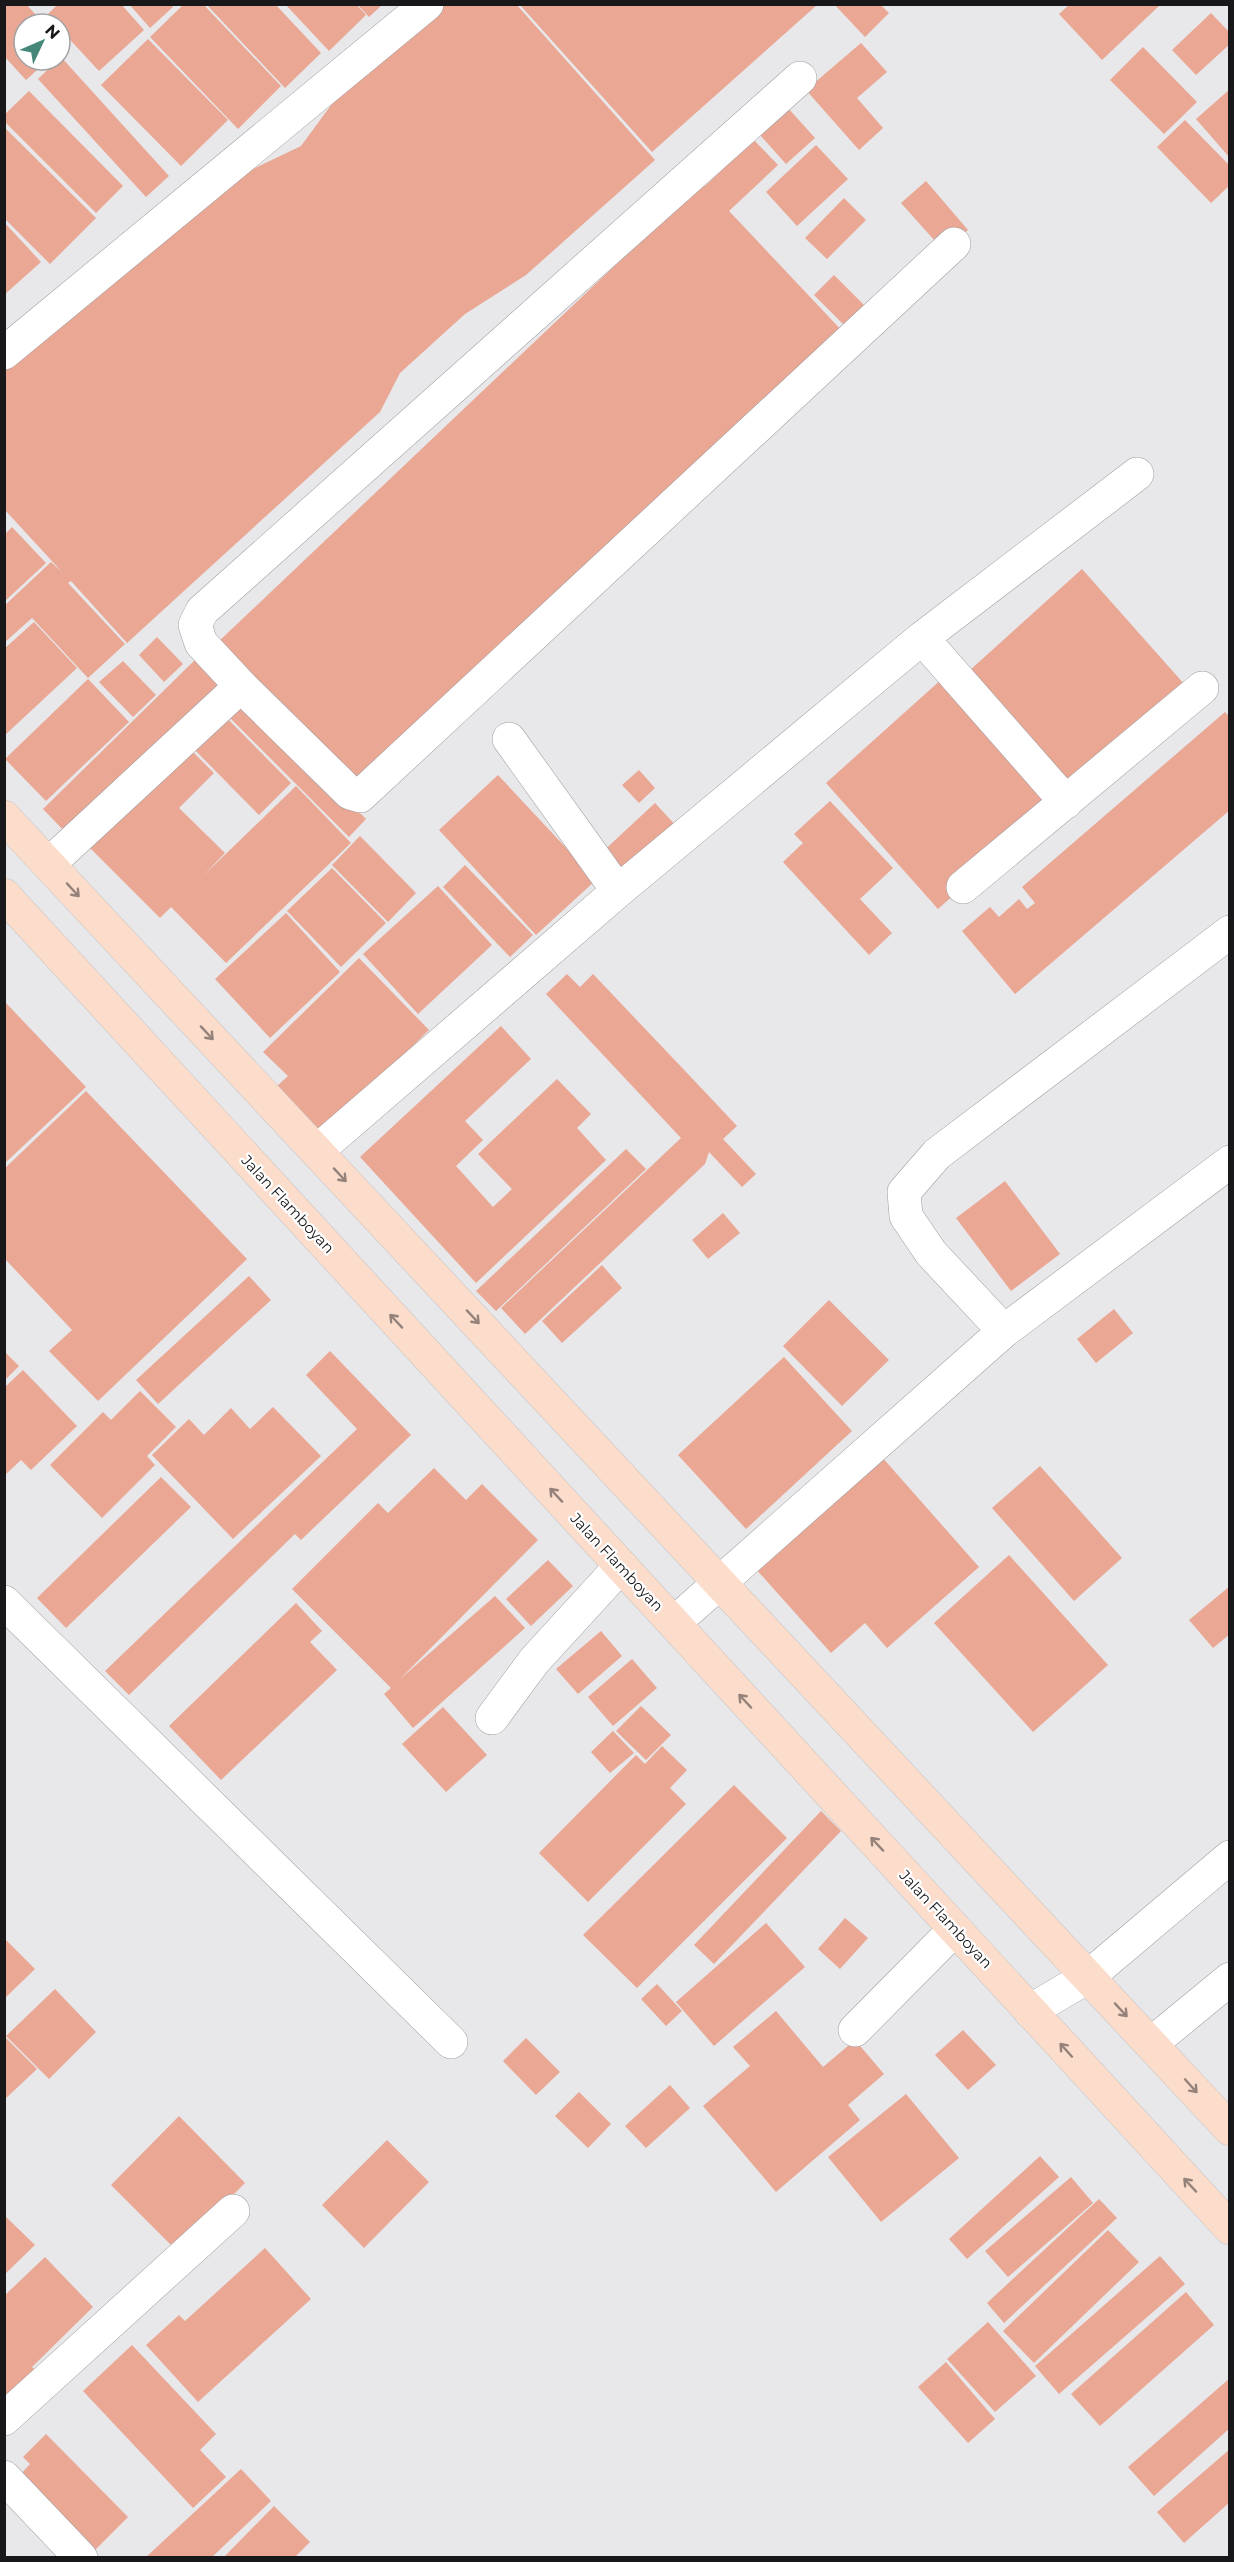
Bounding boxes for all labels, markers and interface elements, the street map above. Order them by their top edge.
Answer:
north arrow [12,12,72,72]
text: N [41,21,64,43]
one-way arrow [66,883,80,898]
one-way arrow [199,1025,214,1040]
street label: Jalan Flamboyan [237,1150,339,1257]
one-way arrow [333,1167,347,1182]
one-way arrow [466,1310,480,1325]
one-way arrow [389,1314,403,1329]
one-way arrow [549,1488,563,1503]
street label: Jalan Flamboyan [566,1508,668,1615]
one-way arrow [738,1693,752,1708]
one-way arrow [870,1837,884,1852]
street label: Jalan Flamboyan [895,1865,997,1972]
one-way arrow [1114,2002,1128,2017]
one-way arrow [1059,2043,1073,2058]
one-way arrow [1184,2078,1198,2093]
one-way arrow [1183,2178,1197,2193]

